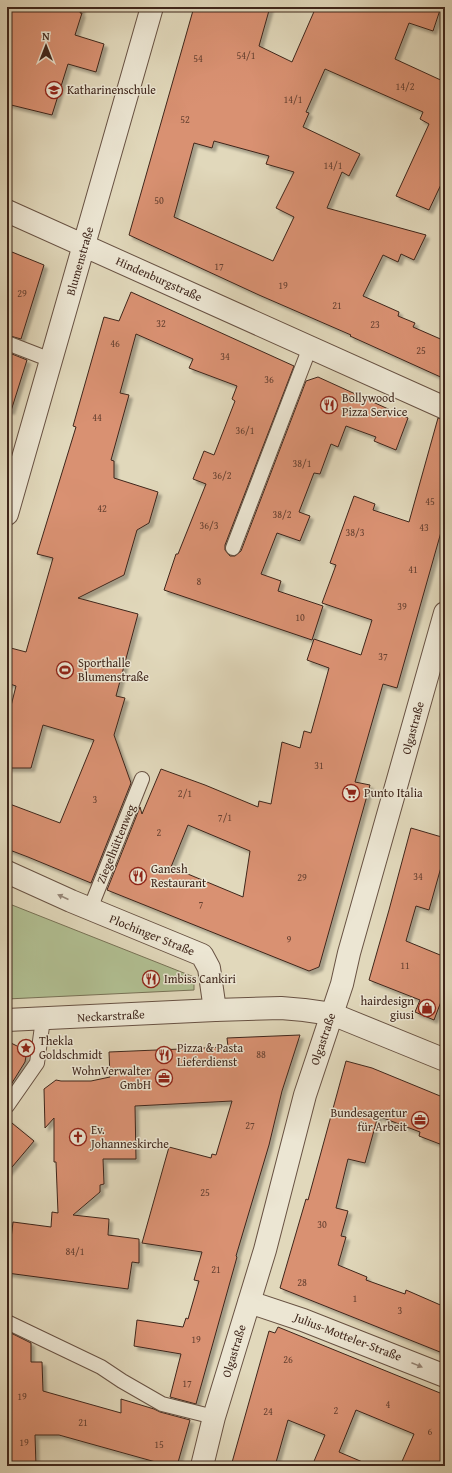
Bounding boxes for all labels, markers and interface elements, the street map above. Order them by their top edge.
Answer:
north arrow [26,26,66,66]
text: N [42,28,50,44]
house number: 54/1 [236,48,256,63]
house number: 54 [193,51,203,66]
house number: 14/2 [395,79,415,94]
school or university icon: Katharinenschule [44,80,64,100]
place label: Katharinenschule [67,81,156,98]
house number: 14/1 [283,92,303,107]
house number: 52 [180,112,190,127]
house number: 14/1 [323,158,343,173]
house number: 50 [154,193,164,208]
street label: Blumenstraße [62,224,98,297]
street label: Hindenburgstraße [113,252,205,305]
house number: 17 [214,259,224,274]
house number: 19 [278,278,288,293]
house number: 29 [17,286,27,301]
house number: 21 [332,298,342,313]
house number: 32 [156,316,166,331]
house number: 23 [370,317,380,332]
house number: 46 [110,336,120,351]
house number: 25 [416,343,426,358]
house number: 34 [220,349,230,364]
house number: 36 [264,372,274,387]
place label: Bollywood Pizza Service [342,389,408,420]
restaurant icon: Bollywood Pizza Service [319,395,339,415]
house number: 44 [92,410,102,425]
house number: 36/1 [235,423,255,438]
house number: 38/1 [292,456,312,471]
house number: 36/2 [212,468,232,483]
house number: 45 [425,494,435,509]
house number: 42 [97,501,107,516]
house number: 38/2 [272,507,292,522]
house number: 36/3 [199,518,219,533]
house number: 43 [419,520,429,535]
house number: 38/3 [345,525,365,540]
house number: 41 [408,562,418,577]
house number: 8 [197,574,202,589]
house number: 39 [397,599,407,614]
house number: 10 [295,610,305,625]
house number: 37 [378,649,388,664]
place label: Sporthalle Blumenstraße [78,654,149,685]
sports icon: Sporthalle Blumenstraße [55,660,75,680]
street label: Olgastraße [397,699,428,756]
house number: 31 [314,758,324,773]
supermarket icon: Punto Italia [341,783,361,803]
place label: Punto Italia [364,784,423,801]
house number: 2/1 [178,786,192,801]
house number: 3 [93,792,98,807]
street label: Ziegelhüttenweg [92,802,139,886]
house number: 7/1 [218,810,232,825]
house number: 2 [157,825,162,840]
place label: Ganesh Restaurant [151,860,207,891]
restaurant icon: Ganesh Restaurant [128,866,148,886]
house number: 34 [413,869,423,884]
house number: 29 [297,870,307,885]
one-way arrow [57,894,68,900]
house number: 7 [199,897,204,912]
street label: Plochinger Straße [107,910,198,959]
house number: 9 [287,932,292,947]
house number: 11 [400,958,410,973]
restaurant icon: Imbiss Cankiri [141,969,161,989]
place label: Imbiss Cankiri [164,970,237,987]
place label: hairdesign giusi [361,992,415,1023]
shop icon: hairdesign giusi [417,998,437,1018]
street label: Neckarstraße [77,1005,145,1026]
street label: Olgastraße [306,1010,340,1067]
place label: Thekla Goldschmidt [39,1032,103,1063]
place icon: Thekla Goldschmidt [16,1038,36,1058]
place label: Pizza & Pasta Lieferdienst [177,1039,244,1070]
restaurant icon: Pizza & Pasta Lieferdienst [154,1045,174,1065]
house number: 88 [256,1047,266,1062]
place label: WohnVerwalter GmbH [72,1062,151,1093]
office icon: WohnVerwalter GmbH [154,1068,174,1088]
place label: Bundesagentur für Arbeit [330,1104,408,1135]
office icon: Bundesagentur für Arbeit [410,1110,430,1130]
house number: 27 [245,1118,255,1133]
place label: Ev. Johanneskirche [89,1121,169,1152]
church icon: Ev. Johanneskirche [68,1127,88,1147]
house number: 25 [200,1185,210,1200]
house number: 30 [317,1217,327,1232]
house number: 84/1 [65,1244,85,1259]
house number: 21 [211,1262,221,1277]
house number: 28 [297,1275,307,1290]
house number: 1 [353,1291,358,1306]
house number: 3 [398,1303,403,1318]
street label: Julius-Motteler-Straße [290,1307,405,1365]
street label: Olgastraße [217,1322,250,1379]
house number: 19 [191,1332,201,1347]
house number: 26 [283,1352,293,1367]
one-way arrow [411,1362,423,1368]
house number: 17 [182,1376,192,1391]
house number: 19 [17,1389,27,1404]
house number: 4 [386,1397,391,1412]
house number: 2 [334,1403,339,1418]
house number: 24 [263,1404,273,1419]
house number: 21 [78,1415,88,1430]
house number: 6 [428,1424,433,1439]
house number: 19 [19,1435,29,1450]
house number: 15 [154,1437,164,1452]

